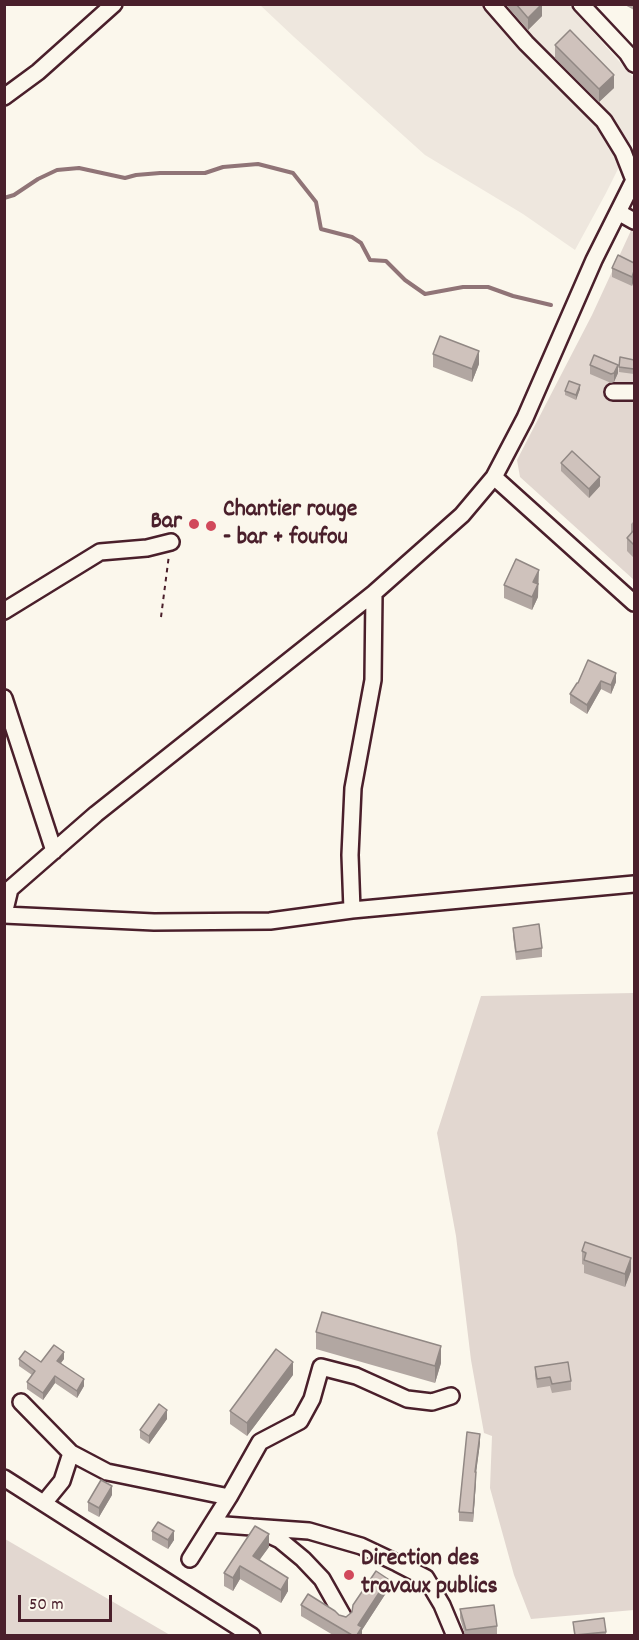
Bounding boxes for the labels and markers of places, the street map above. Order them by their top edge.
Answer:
place label: Chantier rouge - bar + foufou [223,498,357,554]
place label: Bar [150,510,182,538]
marker: Bar [187,517,201,531]
marker: Chantier rouge - bar + foufou [204,519,218,533]
place label: Direction des travaux publics [361,1547,498,1603]
marker: Direction des travaux publics [342,1568,356,1582]

